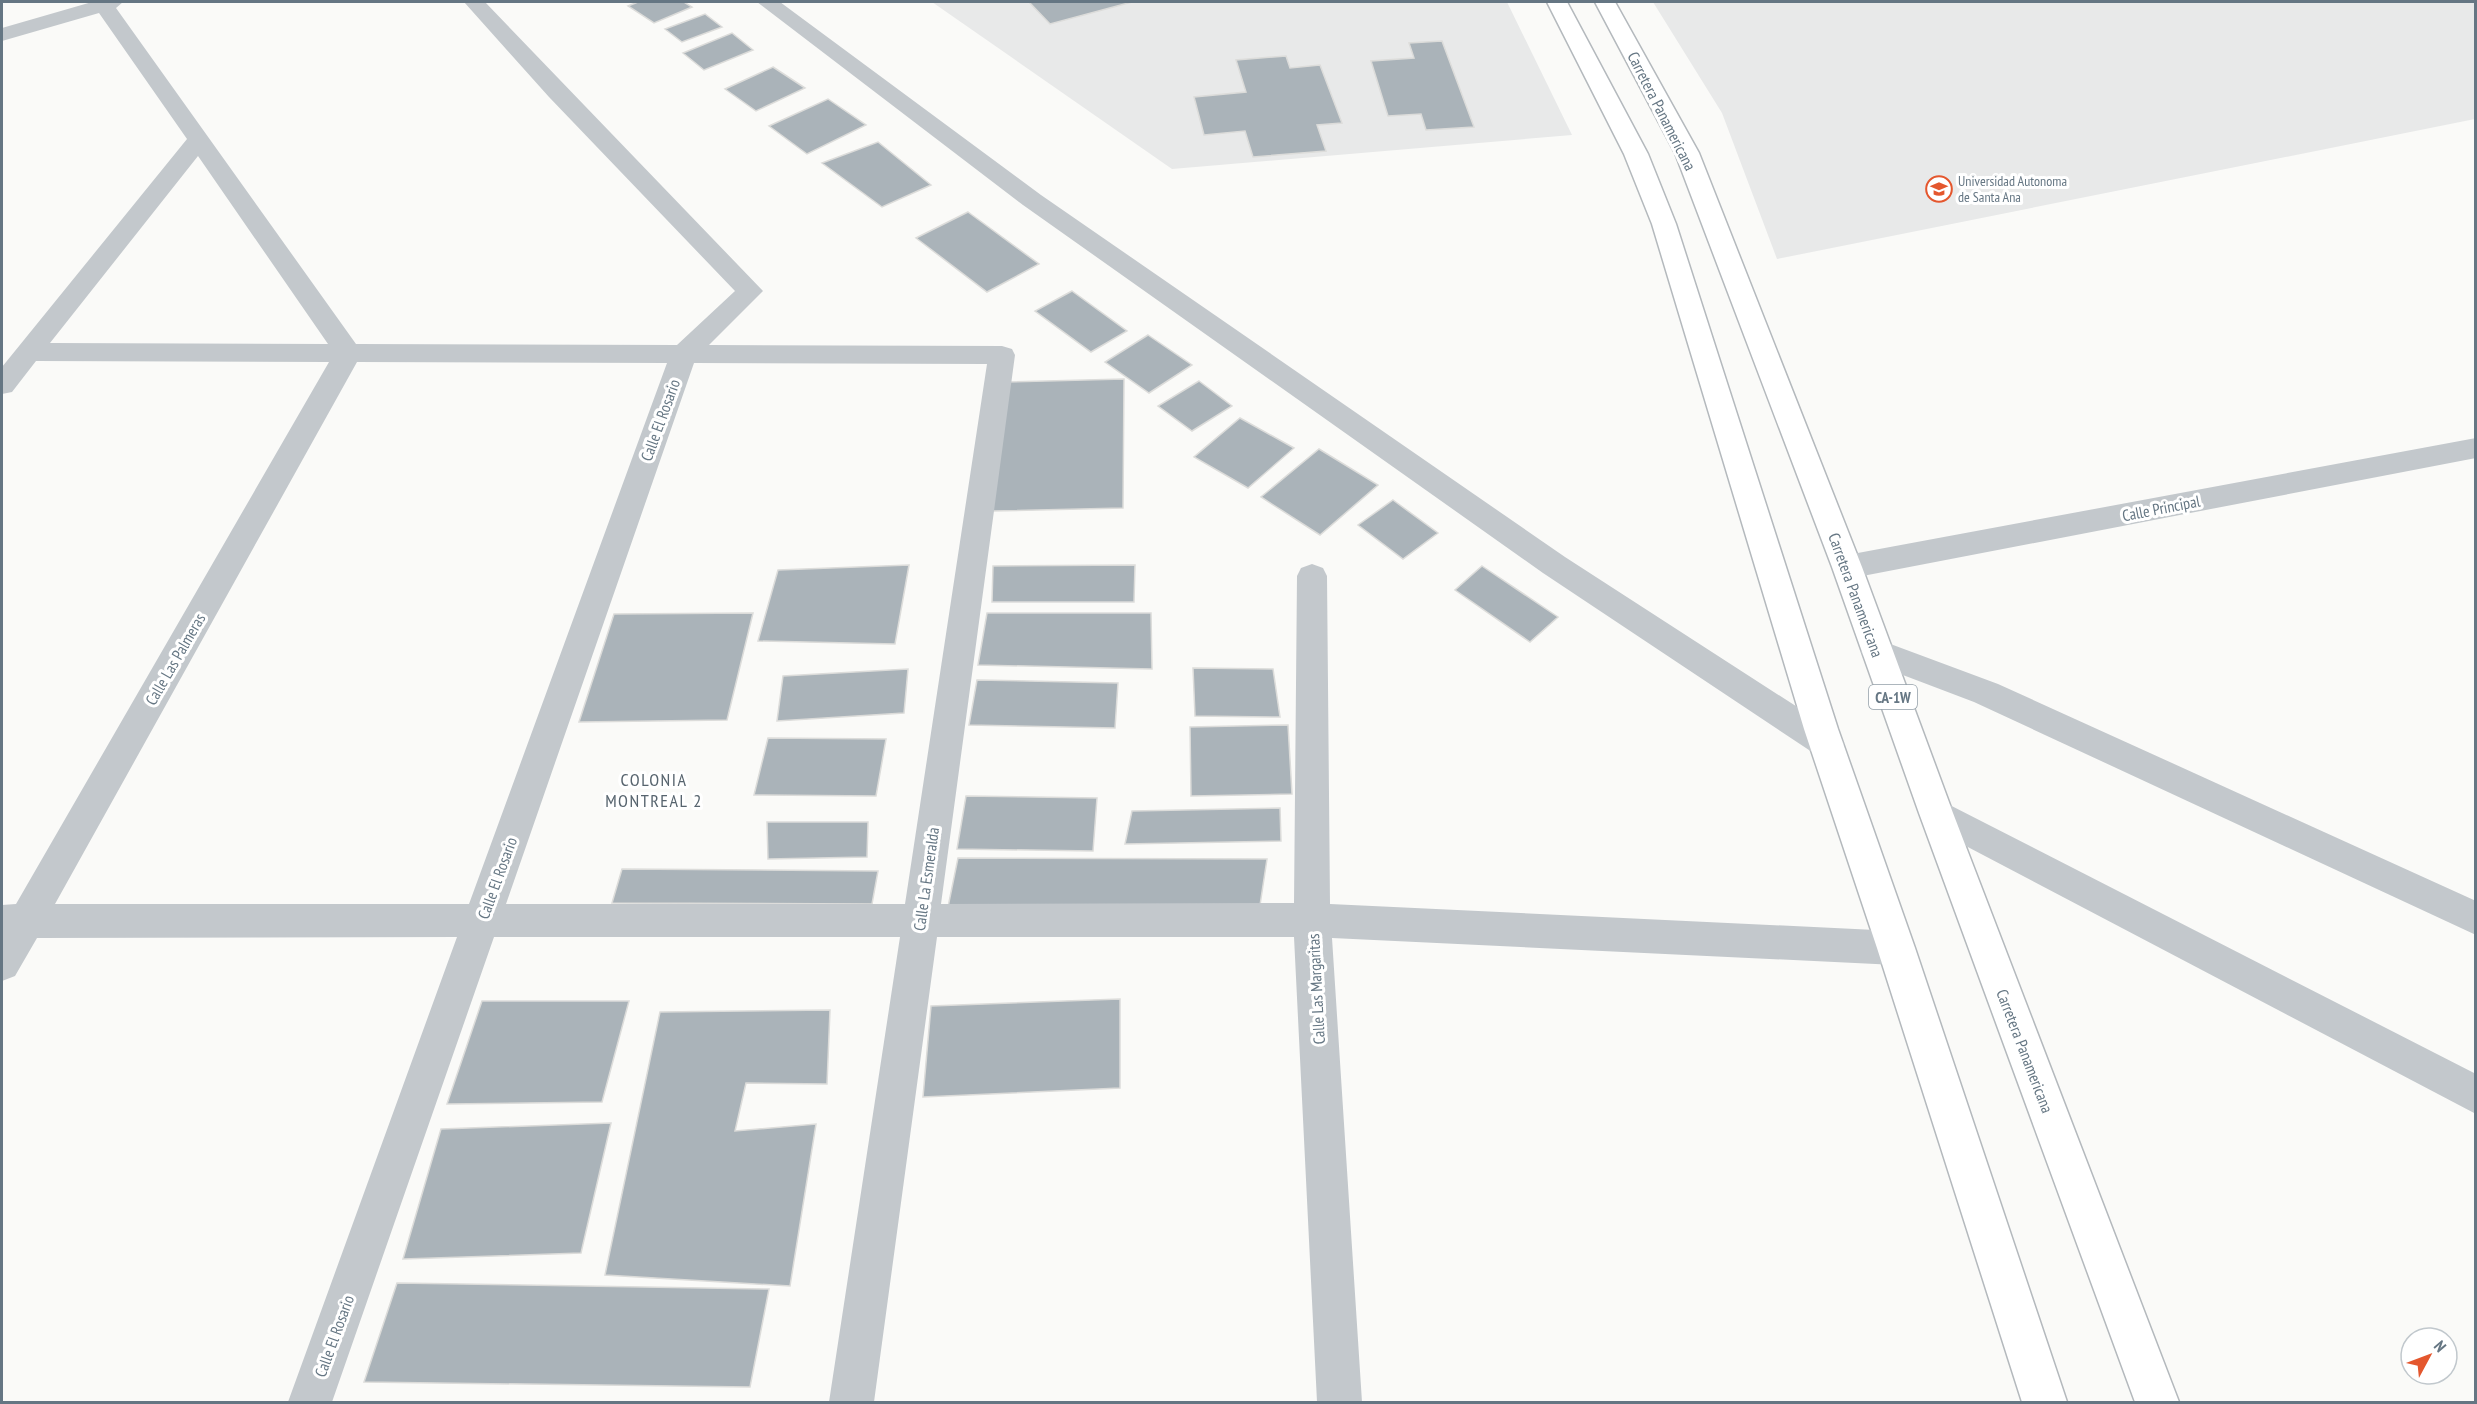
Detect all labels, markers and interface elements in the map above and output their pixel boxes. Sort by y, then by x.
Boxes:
street label: Carretera Panamericana [1623,48,1701,174]
place label: Universidad Autonoma de Santa Ana [1958,172,2067,206]
school or university icon: Universidad Autonoma de Santa Ana [1924,174,1954,204]
street label: Calle El Rosario [636,376,684,464]
street label: Calle Principal [2120,491,2202,525]
street label: Carretera Panamericana [1824,530,1888,660]
street label: Calle Las Palmeras [141,610,209,708]
road number: CA-1W [1869,685,1917,709]
district label: COLONIA MONTREAL 2 [605,768,703,812]
street label: Calle La Esmeralda [909,826,943,932]
street label: Calle El Rosario [473,834,521,922]
street label: Calle Las Margaritas [1303,933,1329,1045]
street label: Carretera Panamericana [1992,986,2058,1116]
street label: Calle El Rosario [310,1292,358,1380]
north arrow [2399,1326,2459,1386]
text: N [2430,1336,2451,1356]

